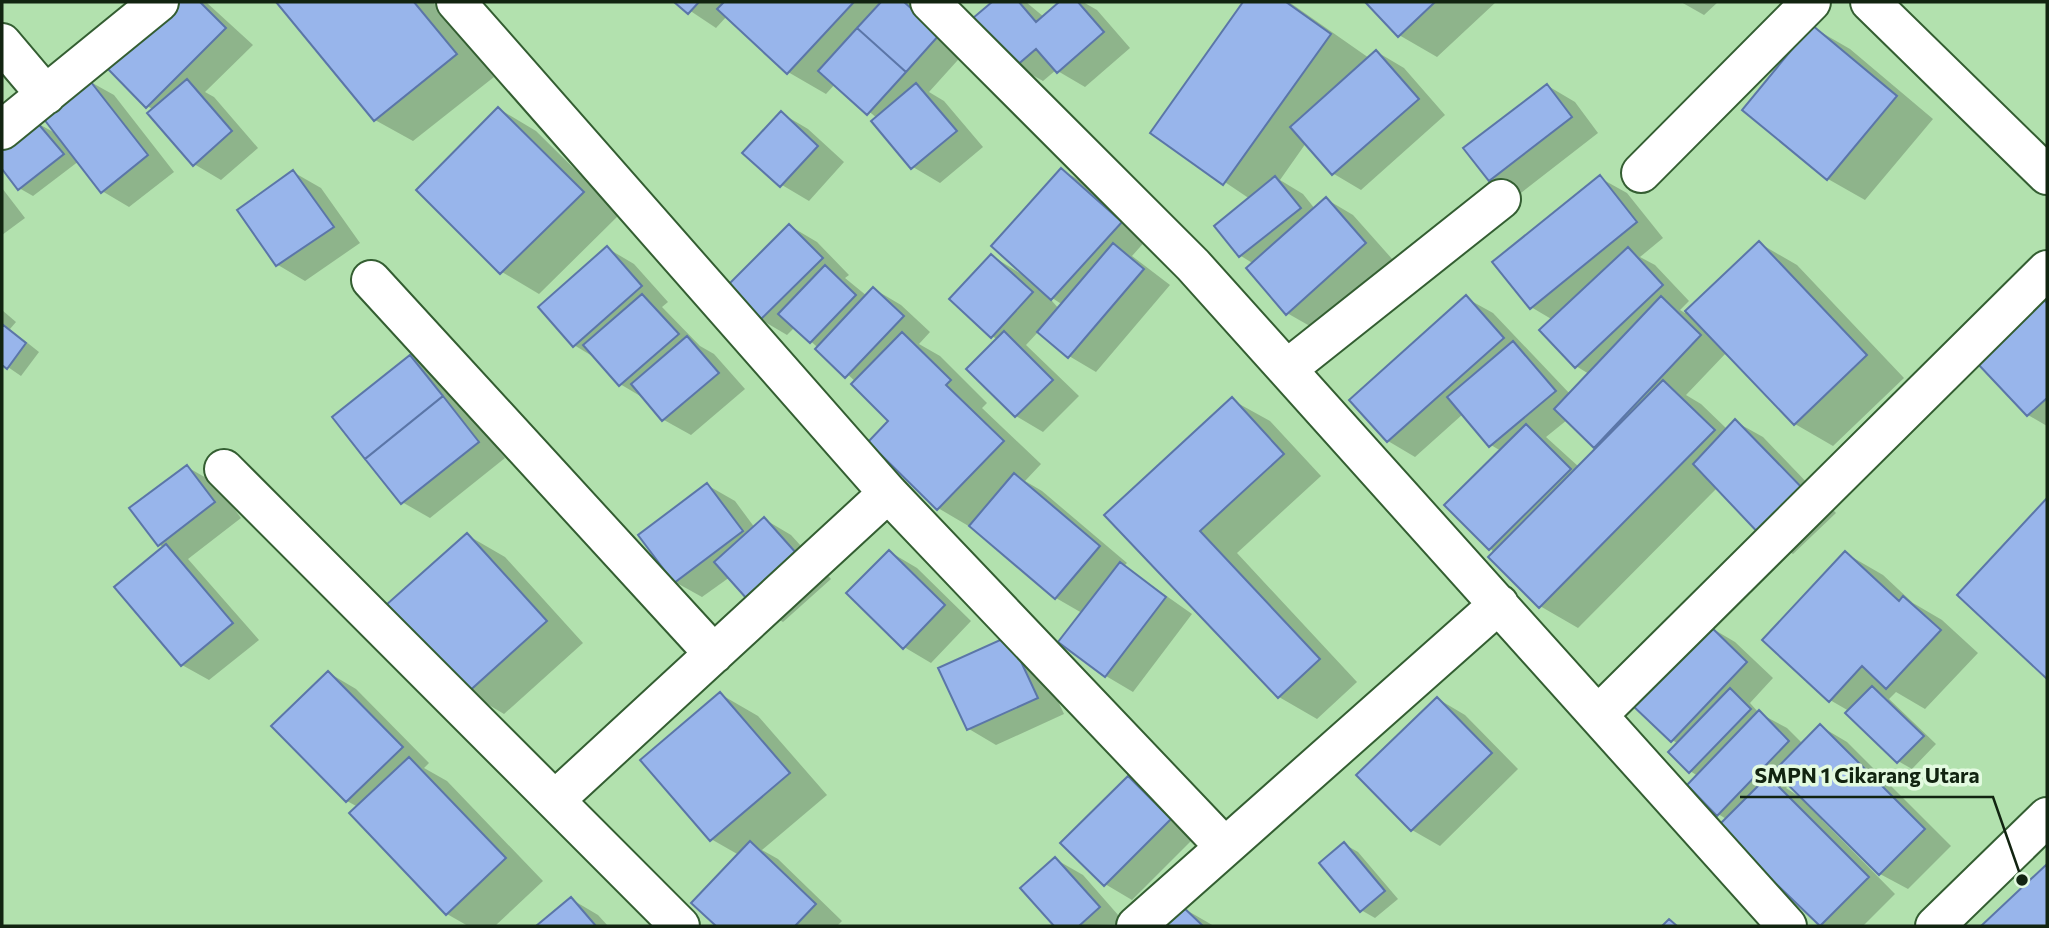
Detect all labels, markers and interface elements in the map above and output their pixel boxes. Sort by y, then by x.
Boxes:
callout: SMPN 1 Cikarang Utara [1740,755,1993,797]
text: SMPN 1 Cikarang Utara [1754,762,1980,787]

